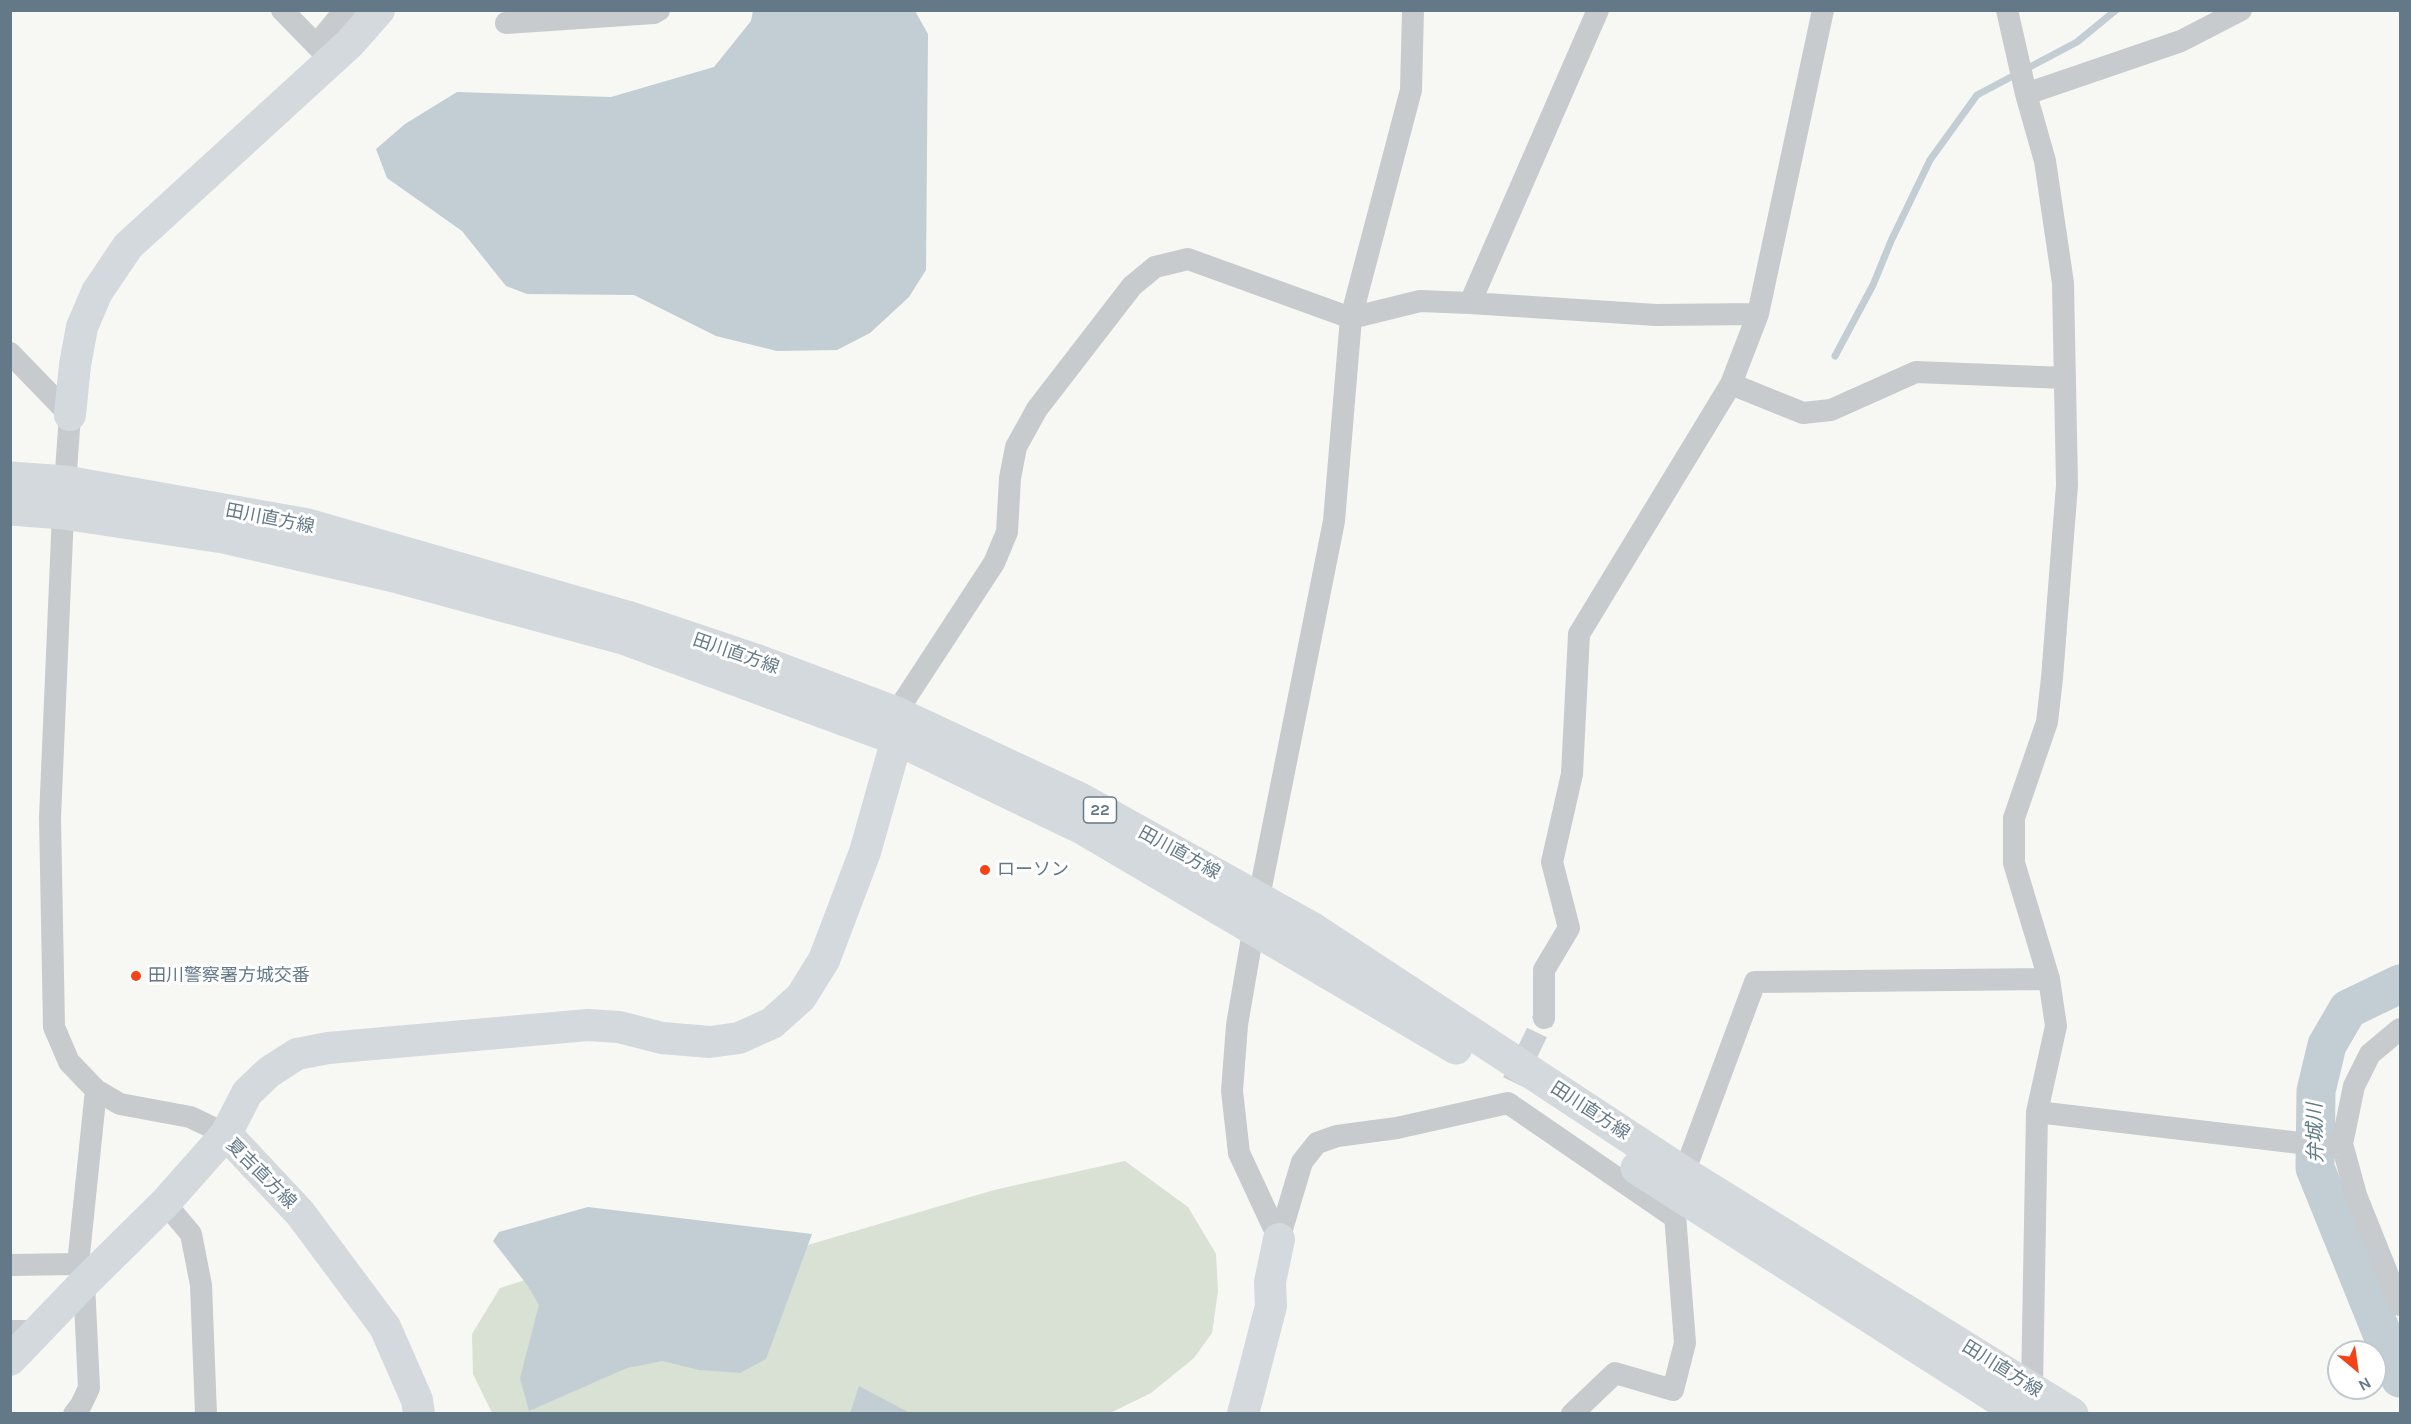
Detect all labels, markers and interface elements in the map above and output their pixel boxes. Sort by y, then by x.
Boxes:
street label: 田川直方線 [224,500,316,538]
street label: 田川直方線 [690,629,782,679]
road number: 22 [1084,797,1116,823]
street label: 田川直方線 [1134,822,1224,884]
place label: ローソン [997,859,1069,881]
marker: ローソン [978,863,992,877]
place label: 田川警察署方城交番 [148,965,310,987]
marker: 田川警察署方城交番 [129,969,143,983]
street label: 田川直方線 [1546,1077,1634,1145]
water label: 弁城川 [2303,1103,2329,1163]
street label: 夏吉直方線 [222,1135,300,1213]
street label: 田川直方線 [1958,1336,2046,1402]
north arrow [2327,1340,2387,1400]
text: N [2355,1373,2375,1396]

